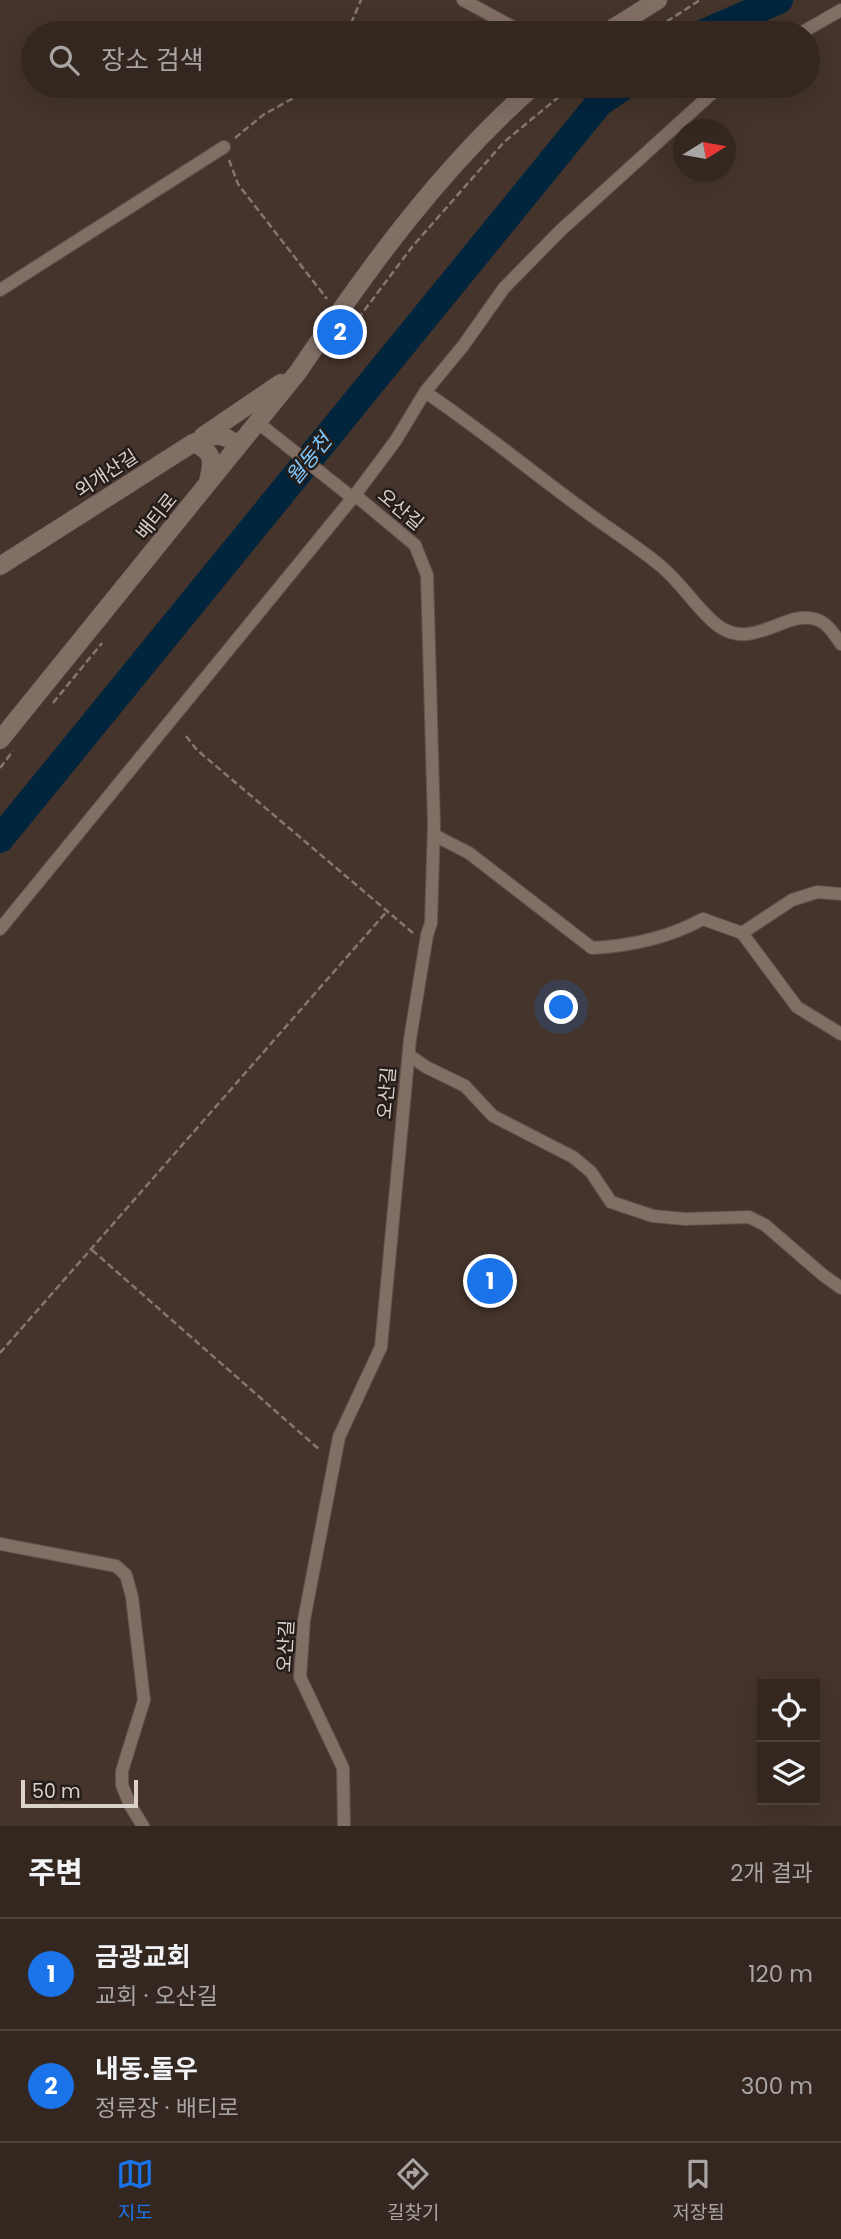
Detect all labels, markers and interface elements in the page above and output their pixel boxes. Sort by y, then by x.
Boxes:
search box [21,21,820,98]
icon: search [45,41,83,79]
text: 장소 검색 [101,42,204,78]
north arrow [673,119,736,182]
pin: 2 [317,306,363,358]
water label: 월동천 [279,425,340,490]
street label: 외개산길 [70,443,143,504]
street label: 오산길 [372,482,429,537]
street label: 배티로 [129,487,183,545]
your location [544,990,578,1024]
street label: 오산길 [371,1066,402,1120]
pin: 1 [467,1255,513,1307]
street label: 오산길 [271,1619,300,1673]
map controls [757,1679,820,1805]
button: locate [757,1679,820,1742]
button: layers [757,1742,820,1805]
scale bar [21,1777,138,1809]
text: 50 m [32,1778,81,1805]
text: 주변 [28,1851,83,1894]
text: 2개 결과 [730,1857,813,1889]
text: 금광교회 [95,1939,191,1975]
text: 1 [47,1958,55,1990]
text: 120 m [748,1958,813,1990]
text: 교회 · 오산길 [95,1980,218,2012]
text: 내동.돌우 [95,2051,198,2087]
text: 2 [44,2070,58,2102]
text: 300 m [741,2070,813,2102]
text: 정류장 · 배티로 [95,2092,239,2124]
tab: 지도 [116,2155,154,2227]
tab: 길찾기 [387,2155,439,2227]
tab: 저장됨 [672,2155,725,2227]

